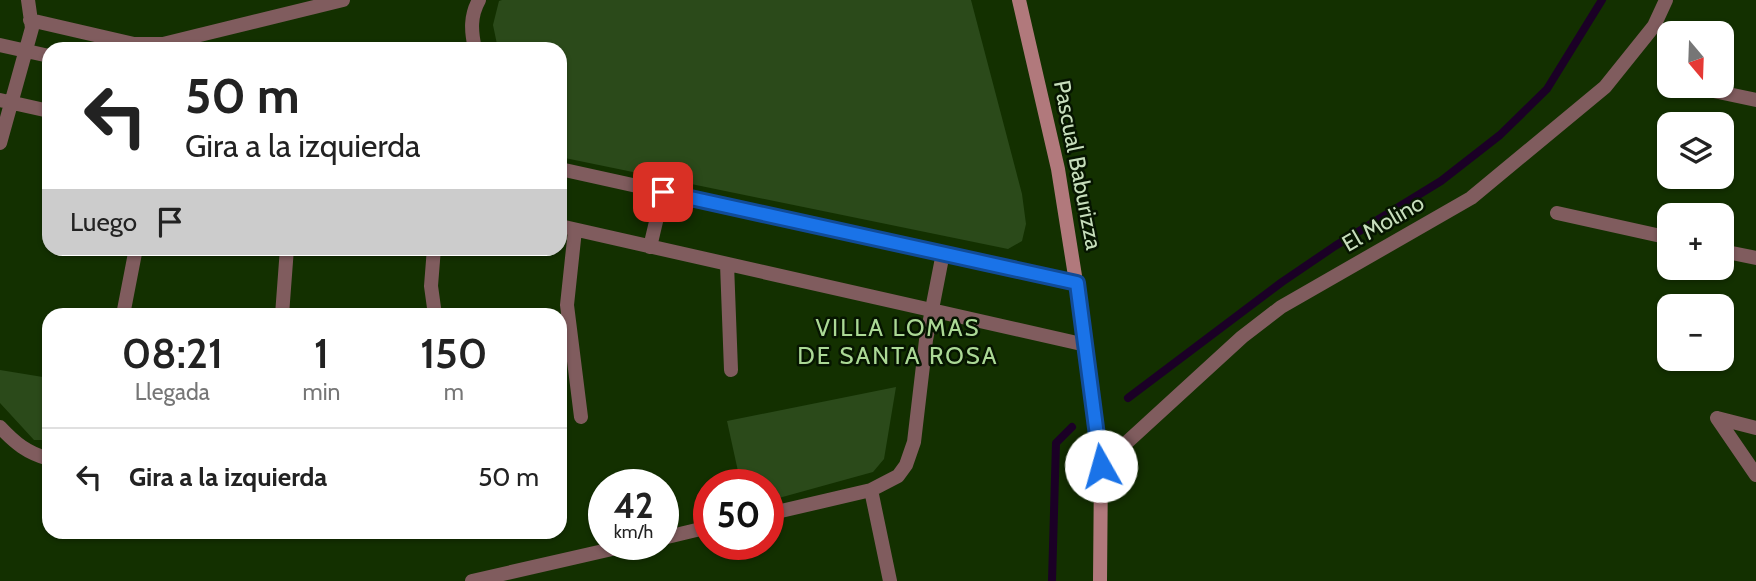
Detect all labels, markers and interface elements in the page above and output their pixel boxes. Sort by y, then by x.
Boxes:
north arrow [1657,21,1734,98]
map controls [1657,21,1734,371]
text: 50 m [185,66,300,125]
icon: left [70,70,161,161]
street label: Pascual Baburizza [1048,78,1108,252]
button: layers [1657,112,1734,189]
text: Gira a la izquierda [185,126,420,165]
pin [633,162,693,222]
icon: arrive [644,173,682,211]
street label: El Molino [1337,188,1429,258]
icon: arrive [151,203,189,241]
button: + [1657,203,1734,280]
text: Luego [70,206,137,238]
button: − [1657,294,1734,371]
district label: VILLA LOMAS DE SANTA ROSA [797,313,999,370]
text: 08:21 [122,327,223,379]
text: 1 [314,327,329,379]
text: 150 [420,327,487,379]
text: Llegada [135,378,210,406]
text: min [303,378,340,406]
text: m [444,378,464,406]
position arrow [1064,429,1138,503]
icon: left [70,458,108,496]
text: Gira a la izquierda [129,461,327,493]
text: 50 m [478,461,539,493]
speed limit sign: 50 [693,469,784,560]
text: 42 [613,484,654,527]
text: km/h [614,521,653,543]

